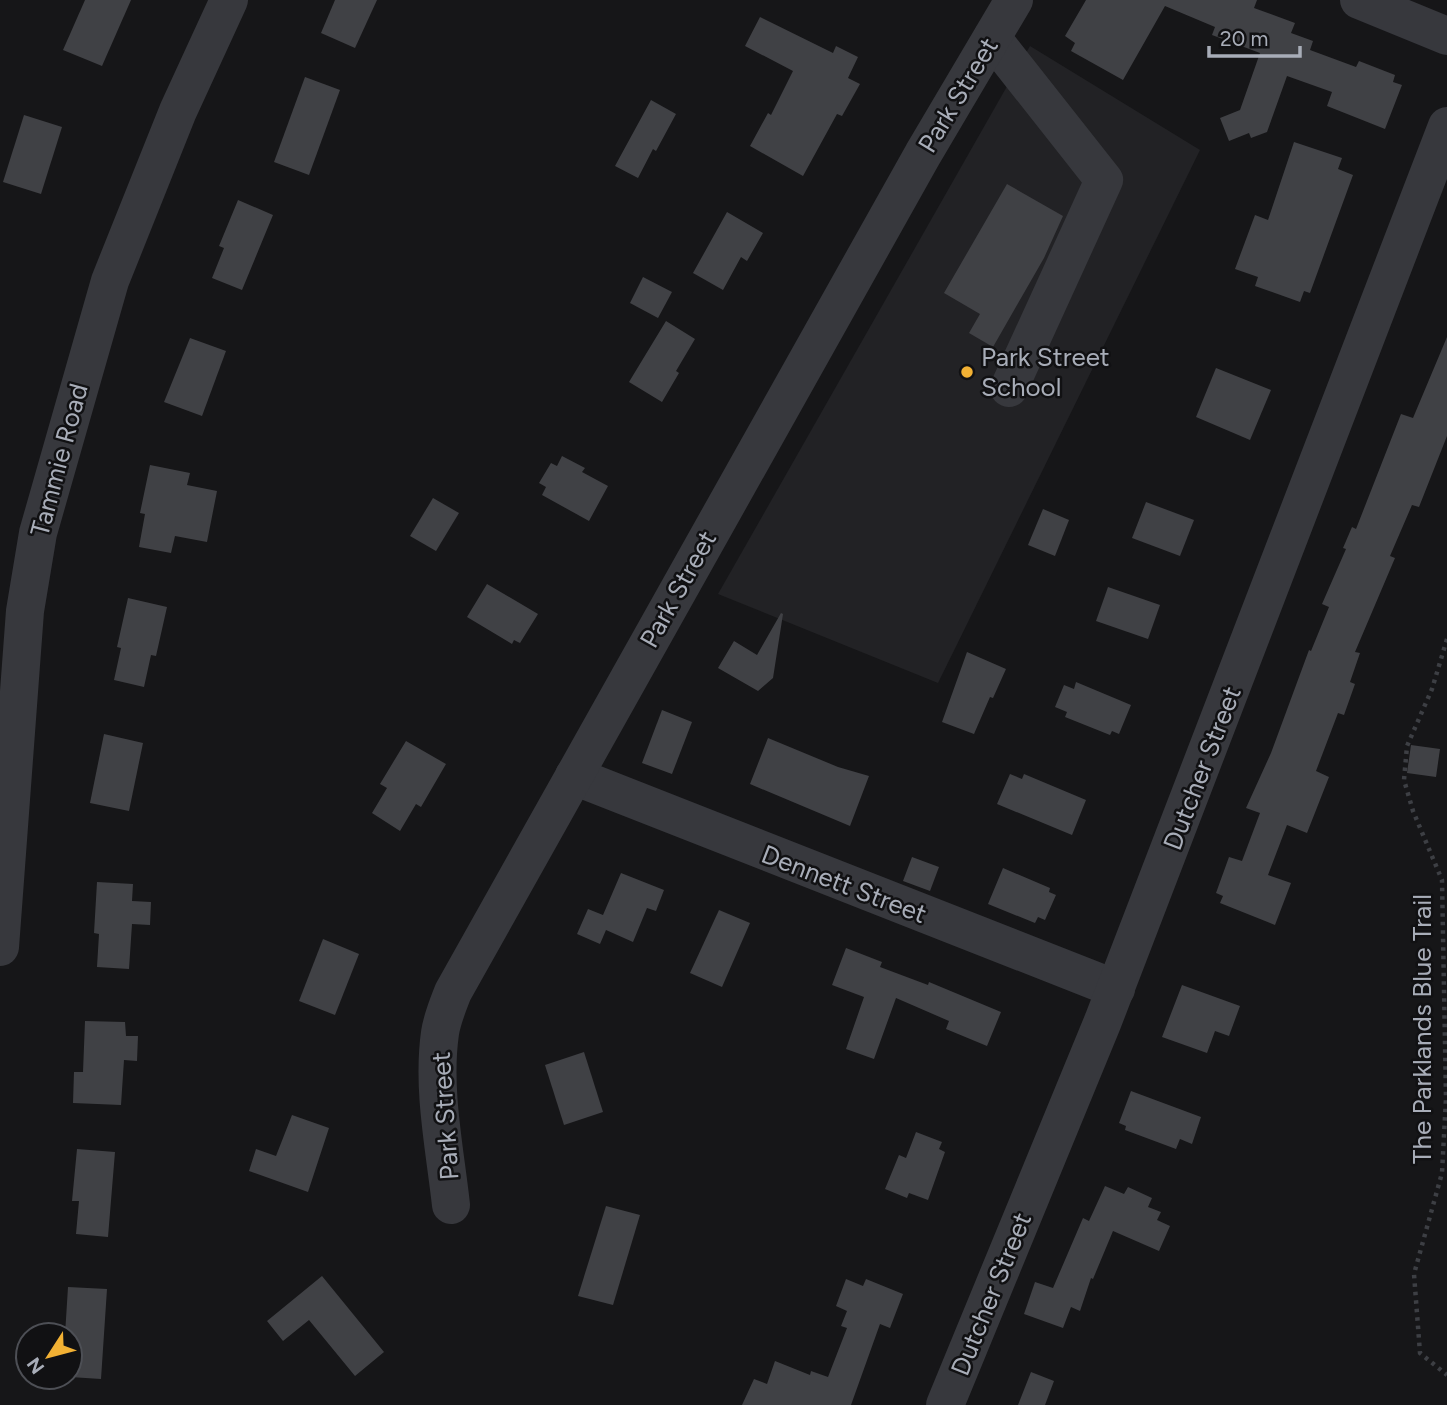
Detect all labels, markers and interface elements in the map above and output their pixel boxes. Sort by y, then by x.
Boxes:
scale bar [1209,14,1300,58]
text: 20 m [1220,26,1268,51]
street label: Park Street [911,31,1005,158]
place label: Park Street School [981,341,1110,403]
marker: Park Street School [959,364,975,380]
street label: Tammie Road [23,380,95,540]
street label: Park Street [633,525,723,653]
street label: Dutcher Street [1156,681,1248,854]
street label: Dennett Street [757,838,931,930]
street label: The Parklands Blue Trail [1406,894,1438,1164]
street label: Park Street [425,1051,465,1181]
street label: Dutcher Street [944,1208,1038,1380]
north arrow [14,1321,84,1391]
text: N [22,1353,49,1378]

